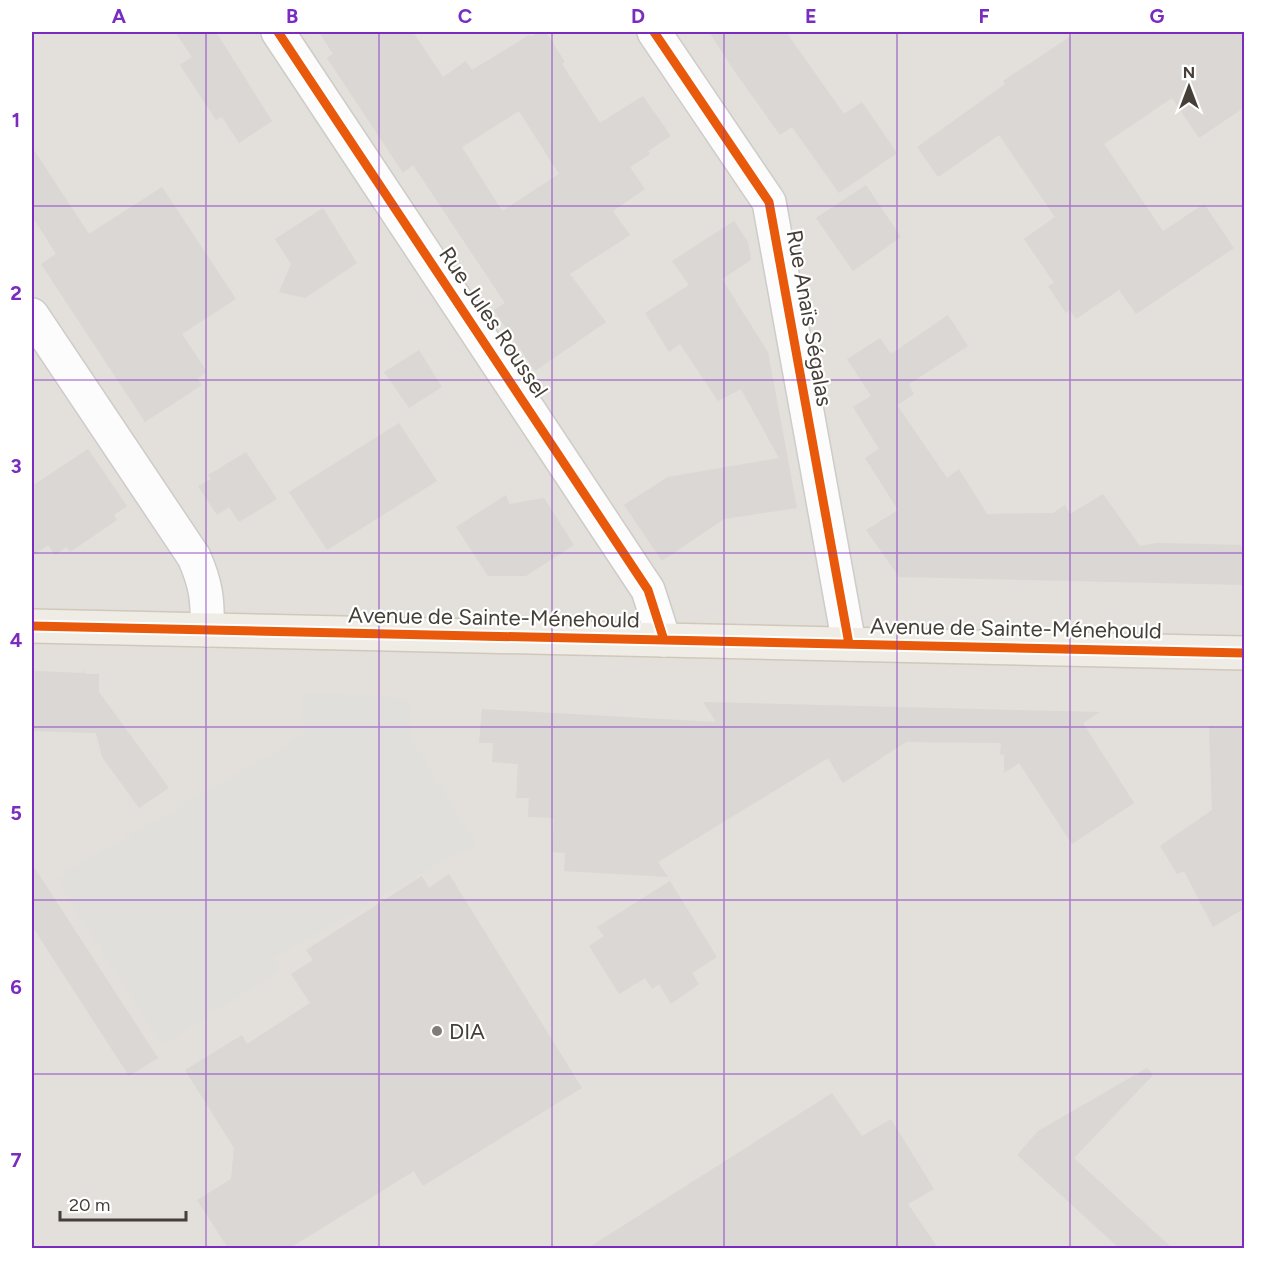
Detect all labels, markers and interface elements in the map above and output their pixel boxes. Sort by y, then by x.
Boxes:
text: A [112,4,127,28]
text: B [286,4,298,28]
text: C [458,4,472,28]
text: D [631,4,645,28]
text: E [805,4,817,28]
text: F [978,4,990,28]
text: G [1150,4,1165,28]
north arrow [1159,57,1219,117]
text: N [1183,63,1195,82]
text: 1 [12,108,20,132]
street label: Rue Anaïs Ségalas [781,228,838,408]
street label: Rue Jules Roussel [433,242,554,403]
text: 2 [10,281,22,305]
text: 3 [10,454,22,478]
street label: Avenue de Sainte-Ménehould [348,601,640,634]
street label: Avenue de Sainte-Ménehould [870,612,1162,645]
text: 4 [10,628,23,652]
text: 5 [10,801,22,825]
text: 6 [10,975,22,999]
place label: DIA [449,1018,485,1045]
marker: DIA [430,1024,444,1038]
text: 7 [10,1148,22,1172]
scale bar [60,1184,186,1222]
text: 20 m [69,1194,110,1216]

